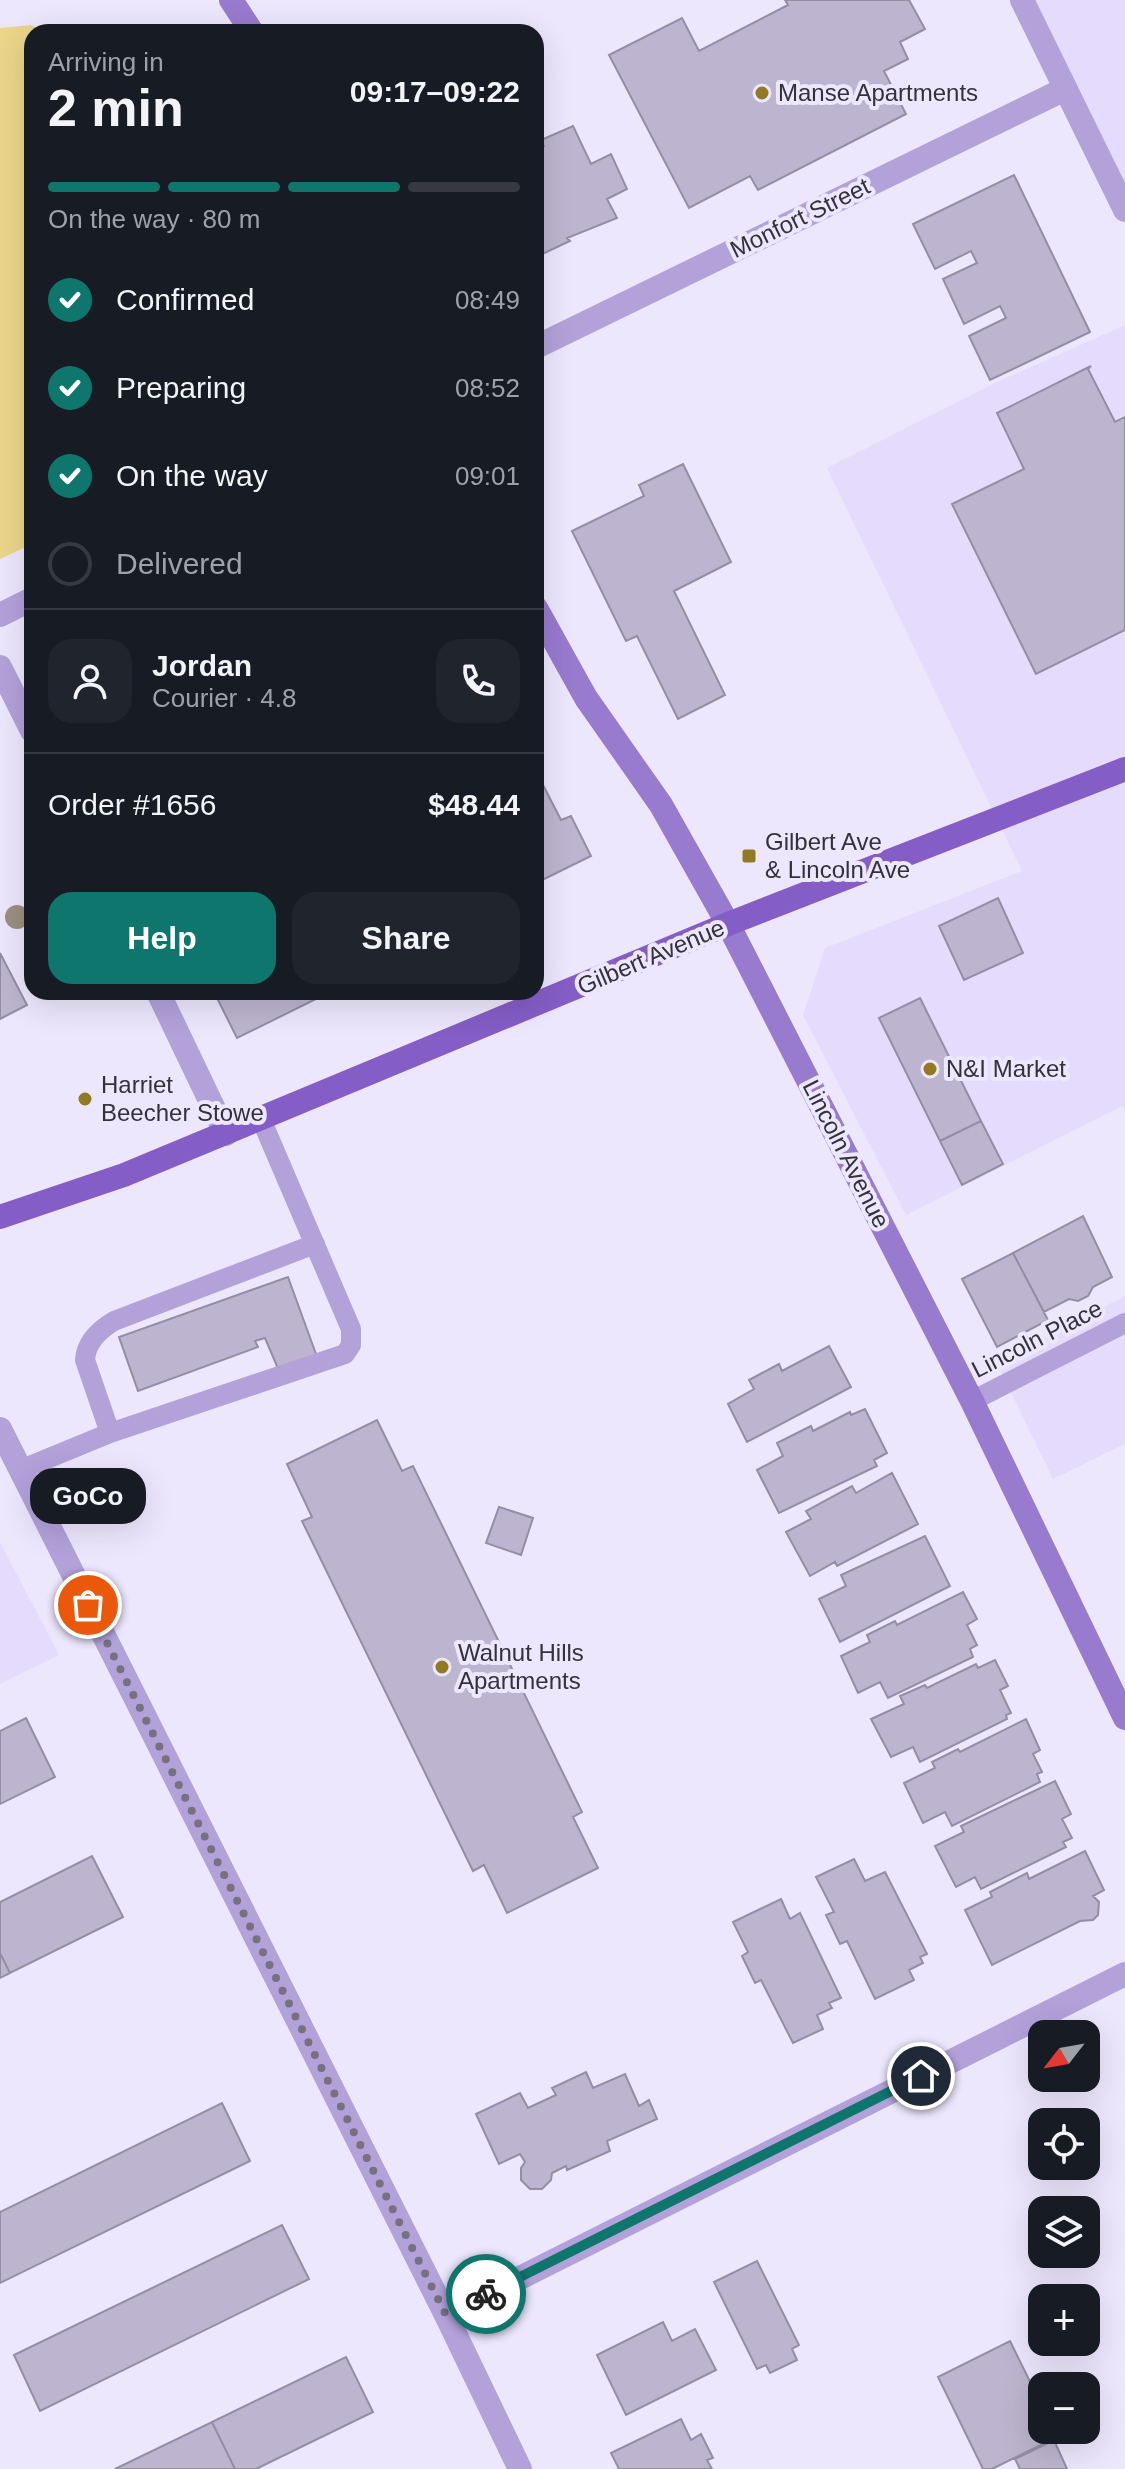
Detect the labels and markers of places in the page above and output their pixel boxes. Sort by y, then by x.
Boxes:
place label: Manse Apartments [778,79,978,106]
marker: Manse Apartments [753,84,771,102]
place label: Gilbert Ave & Lincoln Ave [765,828,910,883]
marker: Gilbert Ave & Lincoln Ave [740,847,758,865]
place label: N&I Market [946,1055,1066,1082]
marker: N&I Market [921,1060,939,1078]
place label: Harriet Beecher Stowe [101,1071,264,1126]
marker: Harriet Beecher Stowe [76,1090,94,1108]
callout: GoCo [30,1469,146,1525]
pin [54,1571,122,1639]
place label: Walnut Hills Apartments [458,1639,584,1694]
marker: Walnut Hills Apartments [433,1658,451,1676]
pin [887,2042,955,2110]

